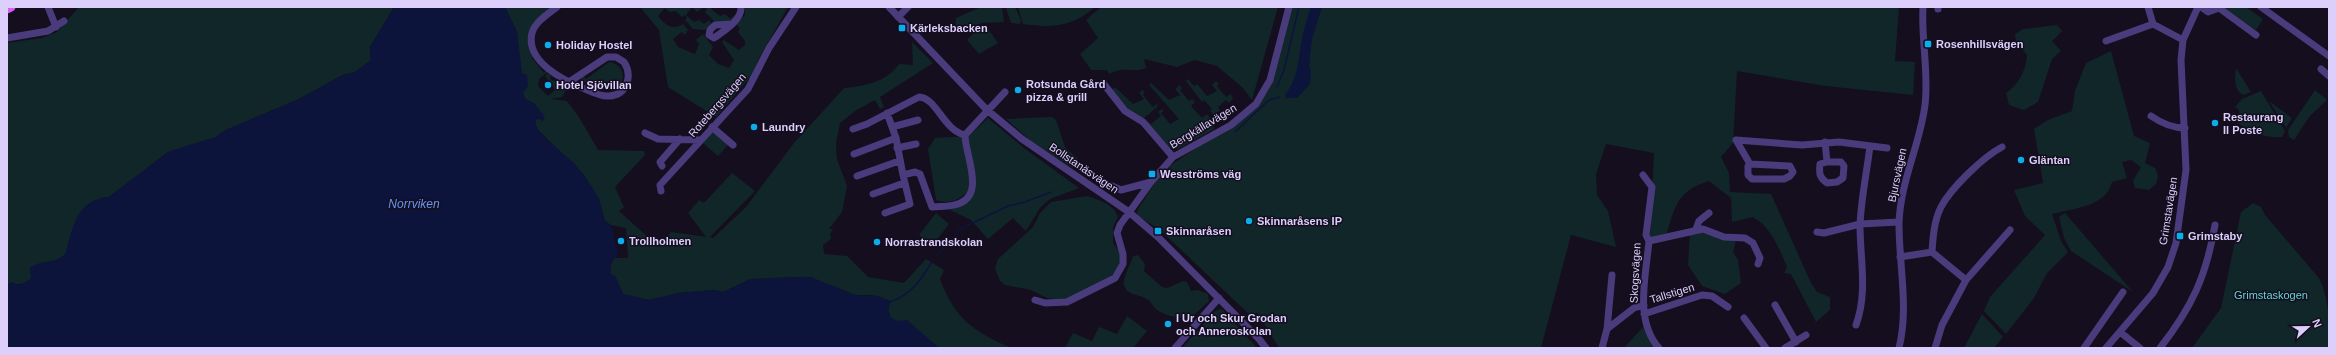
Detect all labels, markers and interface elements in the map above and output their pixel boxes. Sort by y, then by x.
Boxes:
place label: Kärleksbacken [910,22,988,34]
marker: Kärleksbacken [897,23,907,33]
place label: Rosenhillsvägen [1936,38,2024,50]
place label: Holiday Hostel [556,39,632,51]
marker: Rosenhillsvägen [1923,39,1933,49]
marker: Holiday Hostel [543,40,553,50]
street label: Rotebergsvägen [686,71,748,139]
place label: Rotsunda Gård pizza & grill [1026,78,1105,103]
place label: Hotel Sjövillan [556,79,632,91]
marker: Hotel Sjövillan [543,80,553,90]
marker: Rotsunda Gård pizza & grill [1013,85,1023,95]
street label: Bergkällavägen [1167,101,1239,151]
place label: Restaurang Il Poste [2223,111,2284,136]
marker: Restaurang Il Poste [2210,118,2220,128]
place label: Laundry [762,121,806,133]
marker: Laundry [749,122,759,132]
street label: Bollstanäsvägen [1047,140,1121,196]
street label: Bjursvägen [1885,147,1909,203]
place label: Gläntan [2029,154,2070,166]
marker: Gläntan [2016,155,2026,165]
place label: Wesströms väg [1160,168,1241,180]
marker: Wesströms väg [1147,169,1157,179]
street label: Grimstavägen [2157,176,2179,246]
water label: Norrviken [388,197,440,211]
place label: Skinnaråsens IP [1257,215,1342,227]
marker: Skinnaråsens IP [1244,216,1254,226]
place label: Skinnaråsen [1166,225,1232,237]
marker: Skinnaråsen [1153,226,1163,236]
place label: Grimstaby [2188,230,2243,242]
marker: Grimstaby [2175,231,2185,241]
place label: Trollholmen [629,235,692,247]
marker: Trollholmen [616,236,626,246]
place label: Norrastrandskolan [885,236,983,248]
marker: Norrastrandskolan [872,237,882,247]
street label: Skogsvägen [1627,242,1643,304]
street label: Tallstigen [1648,281,1696,305]
park label: Grimstaskogen [2234,289,2308,301]
north arrow [2288,307,2328,347]
place label: I Ur och Skur Grodan och Anneroskolan [1176,312,1287,337]
text: N [2310,317,2324,329]
marker: I Ur och Skur Grodan och Anneroskolan [1163,319,1173,329]

